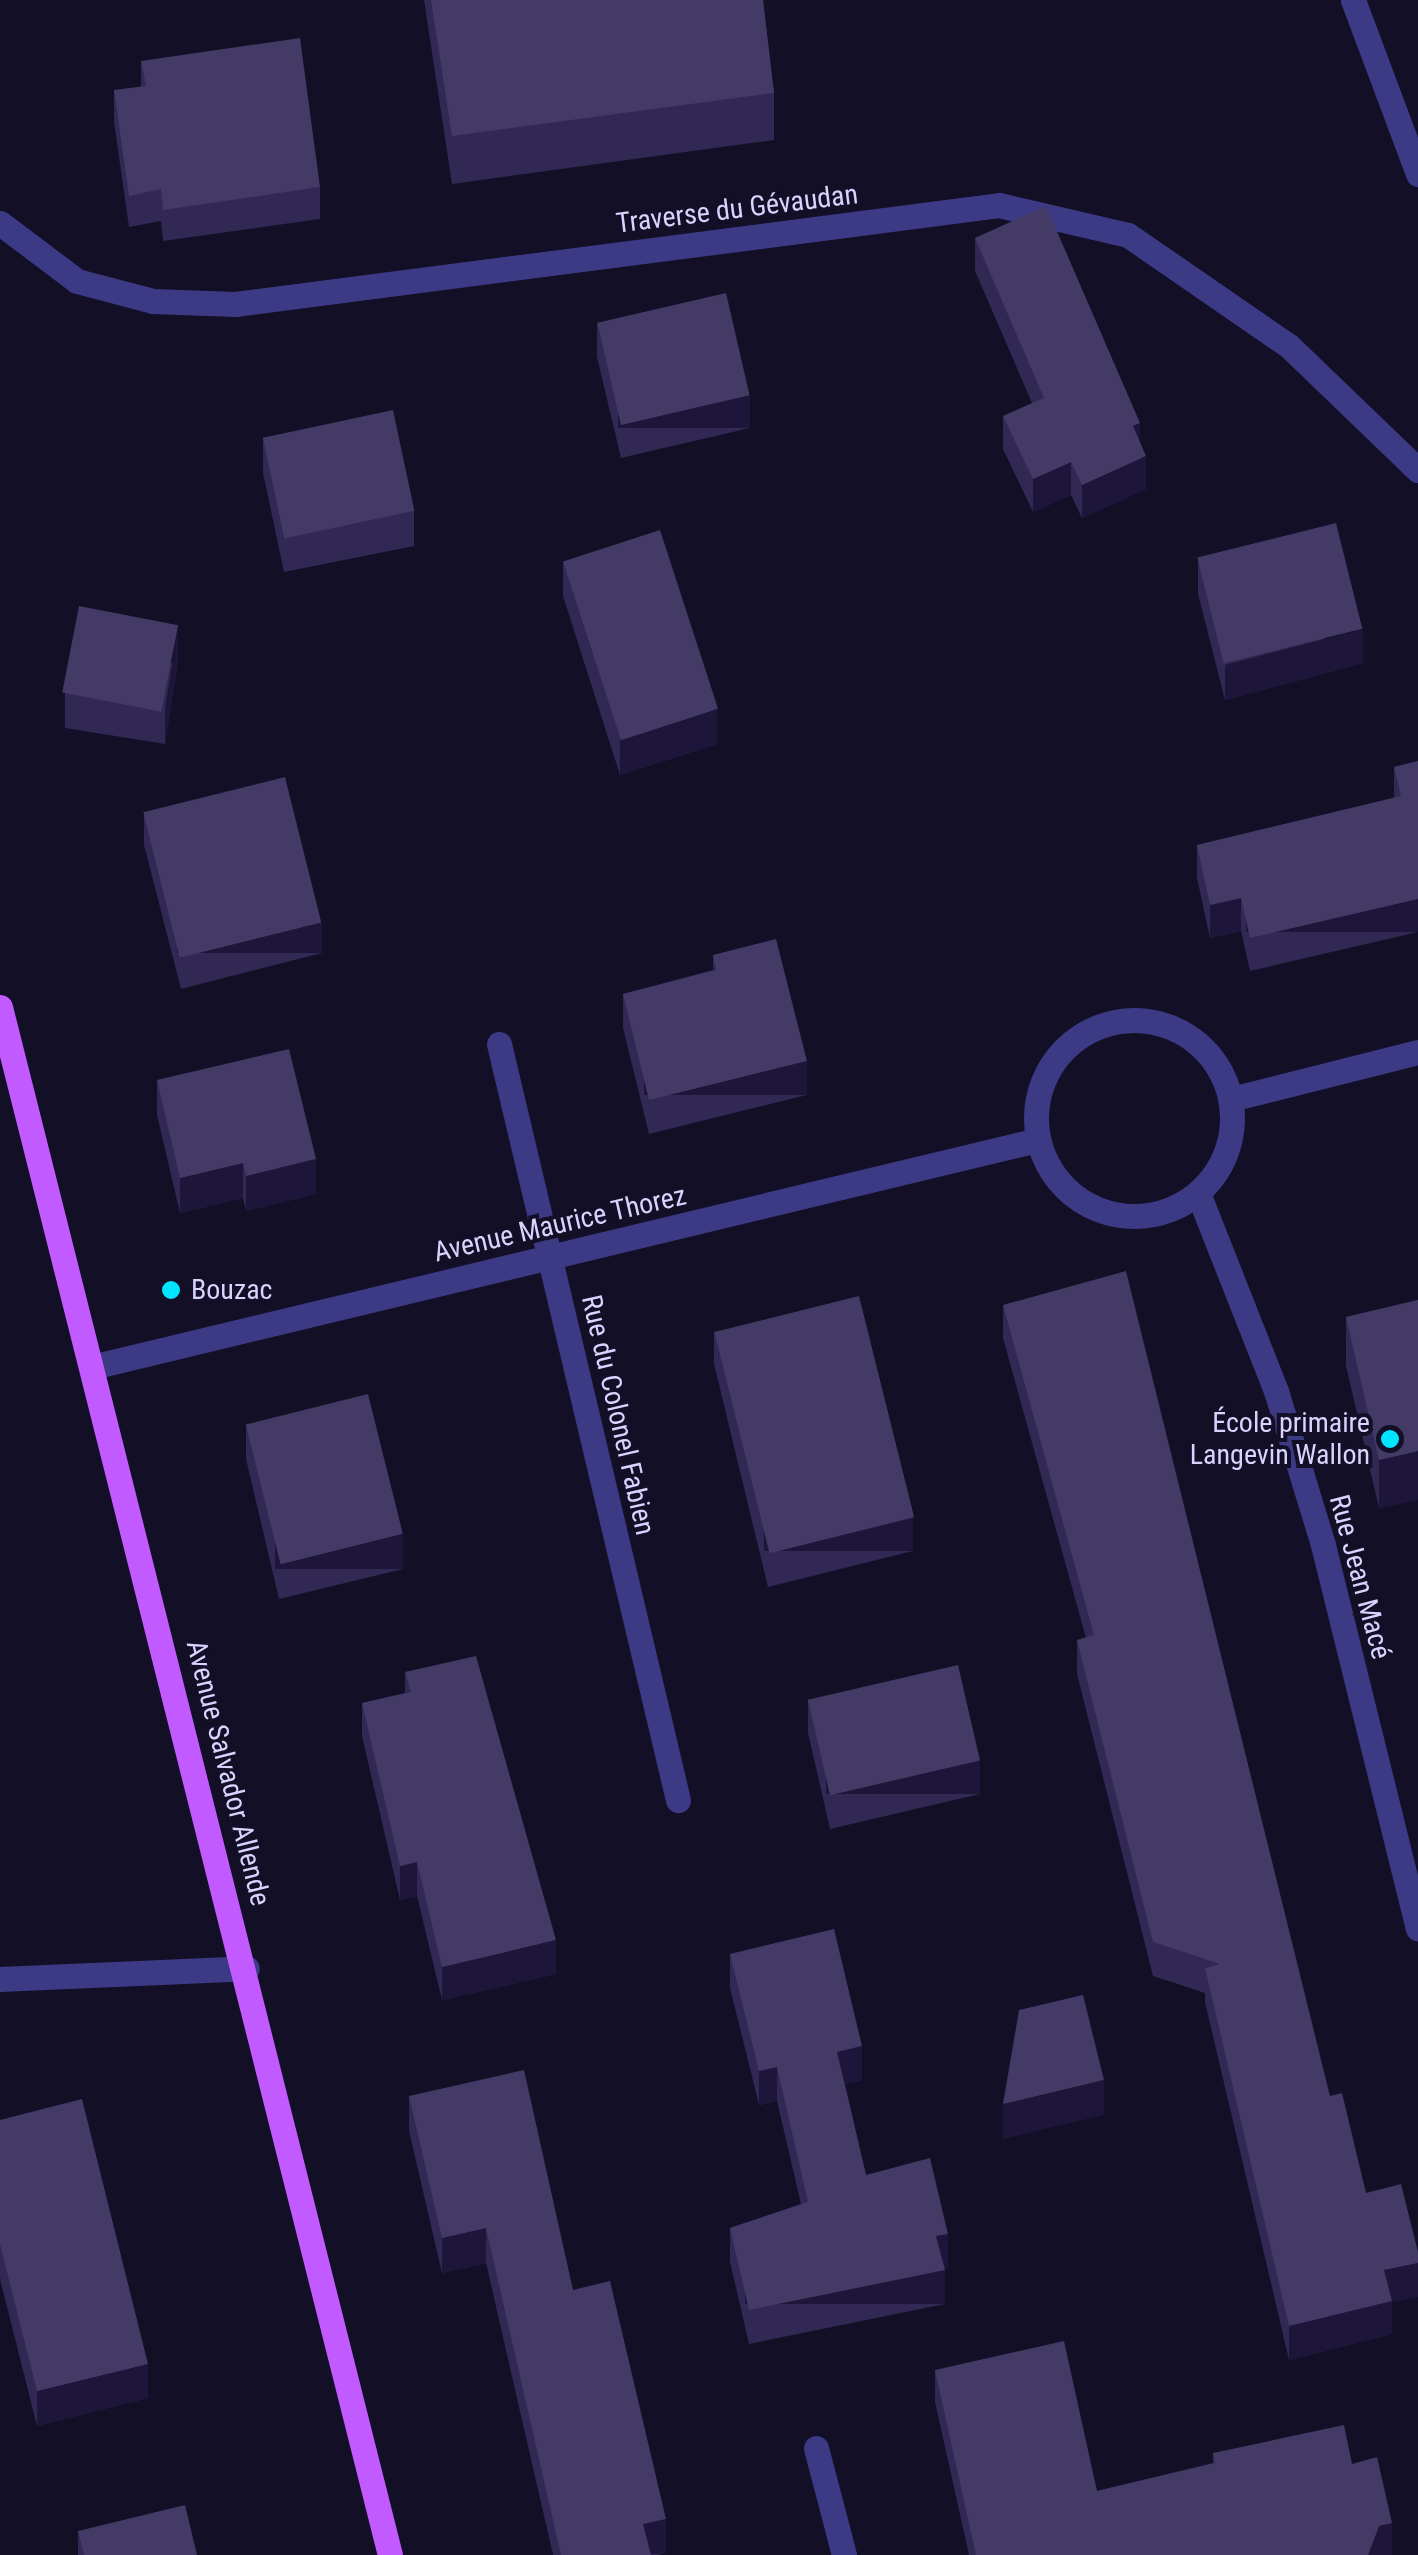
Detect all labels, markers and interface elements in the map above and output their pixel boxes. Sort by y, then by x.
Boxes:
street label: Traverse du Gévaudan [614,177,860,241]
street label: Avenue Maurice Thorez [430,1179,690,1269]
place label: Bouzac [191,1273,273,1307]
marker: Bouzac [160,1279,182,1301]
street label: Rue du Colonel Fabien [574,1292,662,1538]
place label: École primaire Langevin Wallon [1190,1406,1370,1472]
marker: École primaire Langevin Wallon [1379,1428,1401,1450]
street label: Rue Jean Macé [1322,1491,1398,1663]
street label: Avenue Salvador Allende [179,1637,277,1909]

